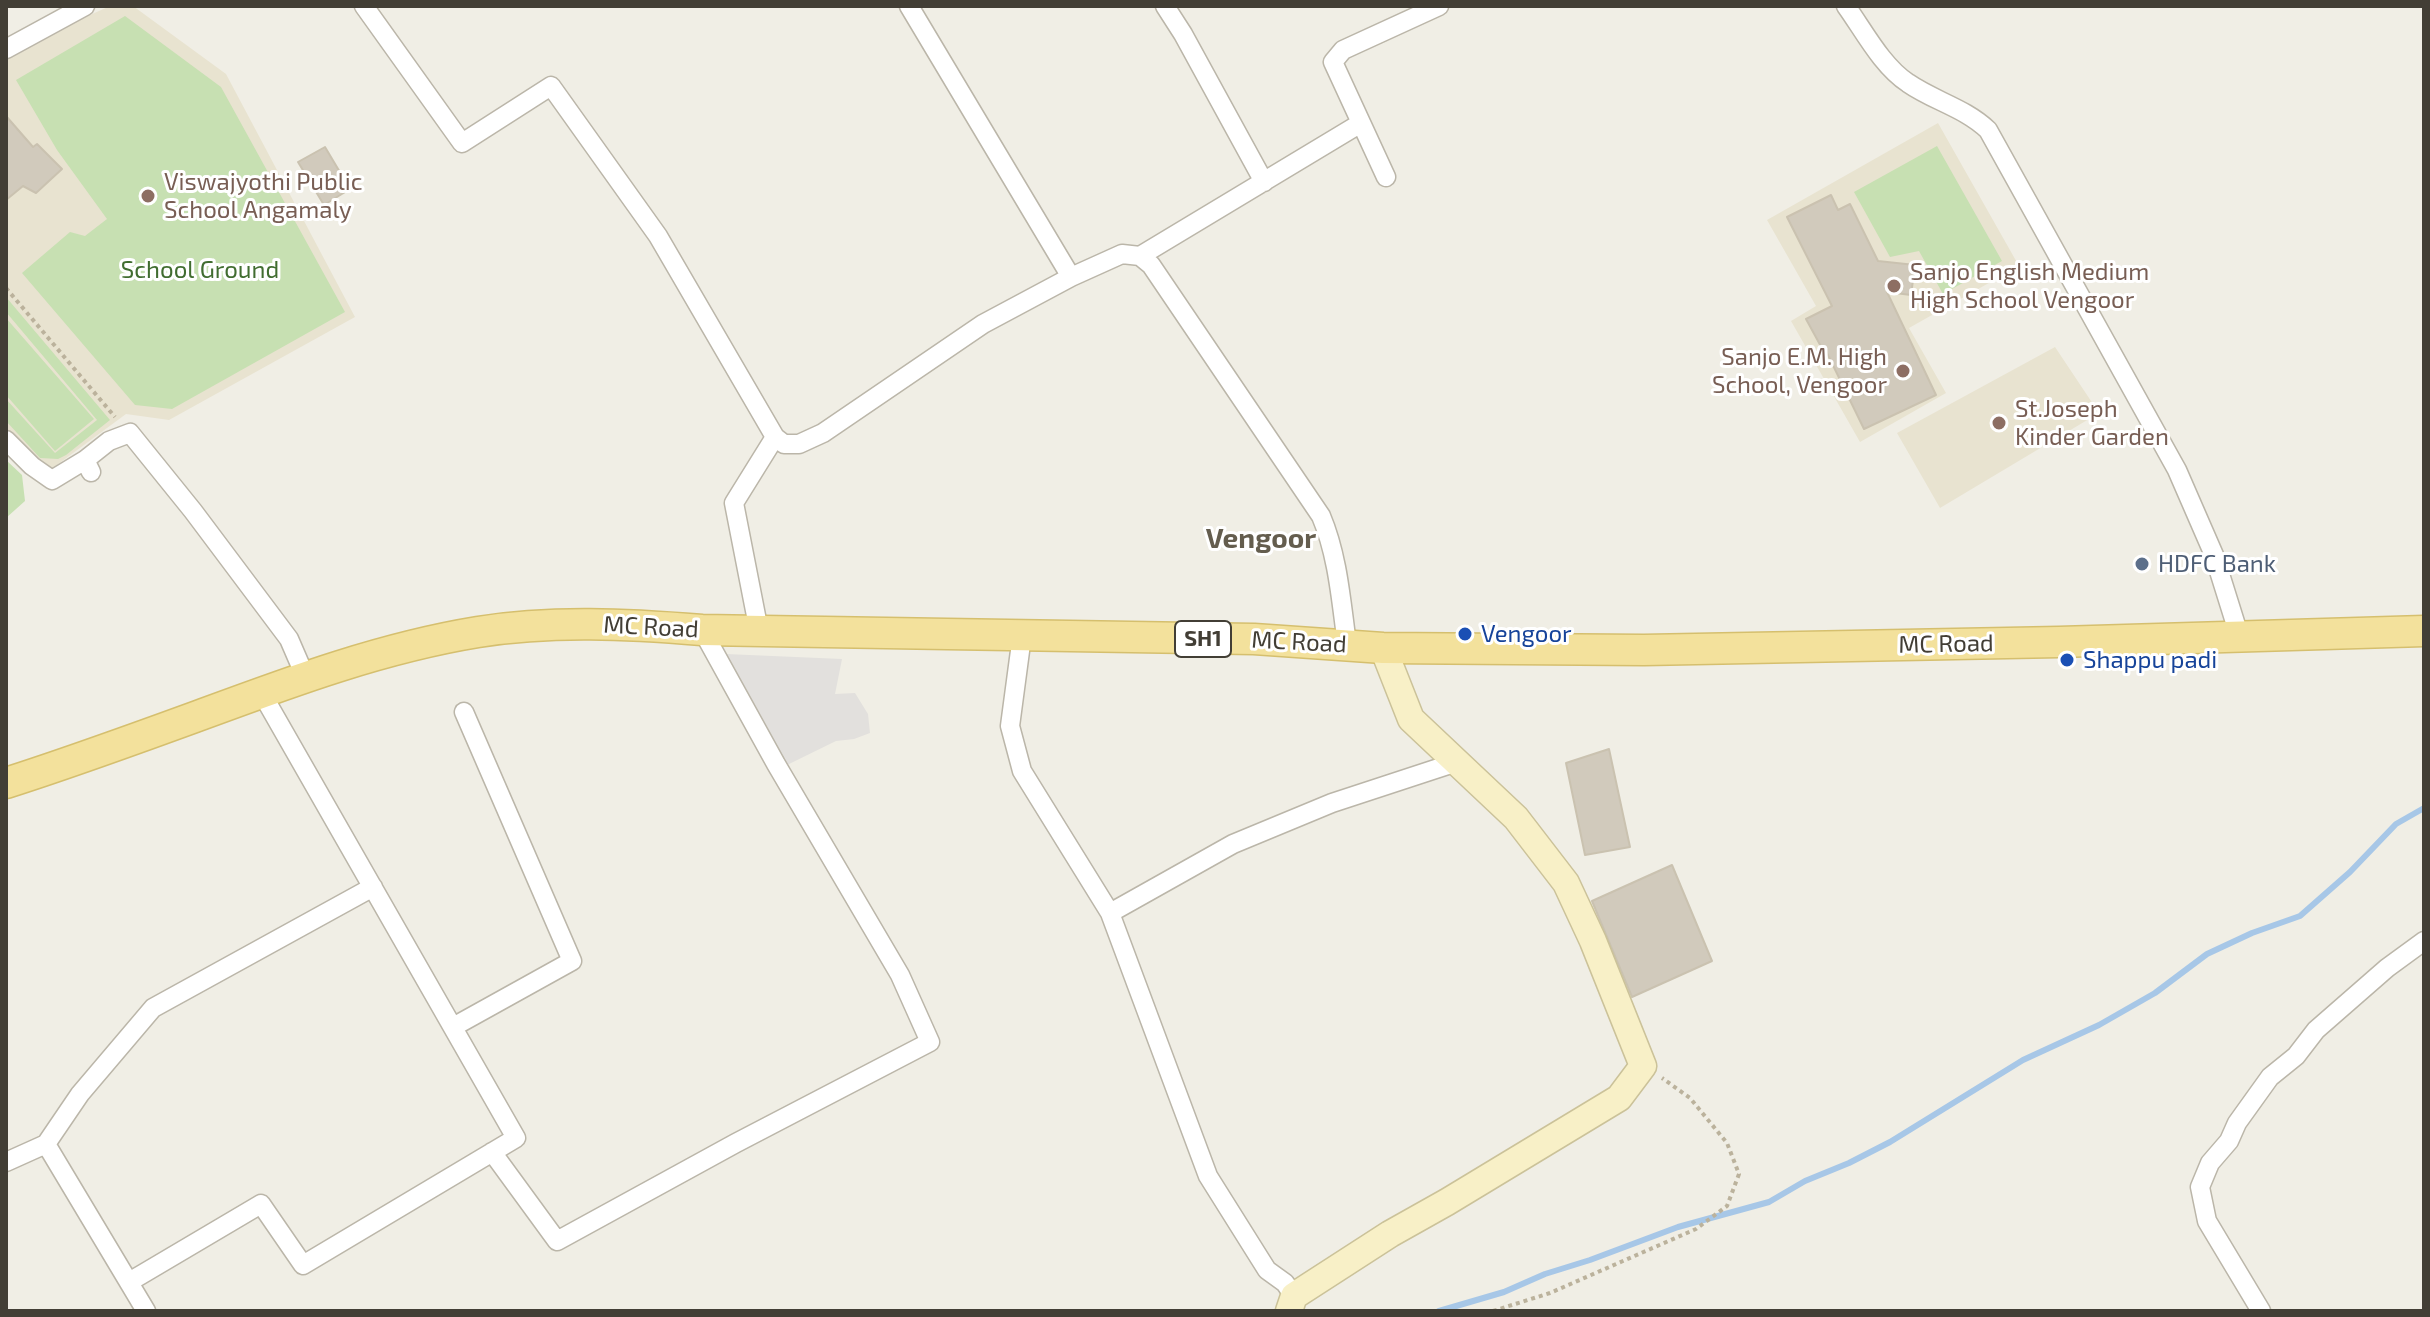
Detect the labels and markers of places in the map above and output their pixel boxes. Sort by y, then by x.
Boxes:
place label: Viswajyothi Public School Angamaly [164,168,363,224]
marker: Viswajyothi Public School Angamaly [139,187,157,205]
place label: Sanjo English Medium High School Vengoor [1910,258,2149,314]
marker: Sanjo English Medium High School Vengoor [1885,277,1903,295]
place label: Sanjo E.M. High School, Vengoor [1712,343,1887,399]
marker: Sanjo E.M. High School, Vengoor [1894,362,1912,380]
place label: St.Joseph Kinder Garden [2015,395,2169,451]
marker: St.Joseph Kinder Garden [1990,414,2008,432]
place label: HDFC Bank [2158,550,2276,578]
marker: HDFC Bank [2133,555,2151,573]
place label: Vengoor [1481,620,1572,648]
marker: Vengoor [1456,625,1474,643]
place label: Shappu padi [2083,646,2217,674]
marker: Shappu padi [2058,651,2076,669]

